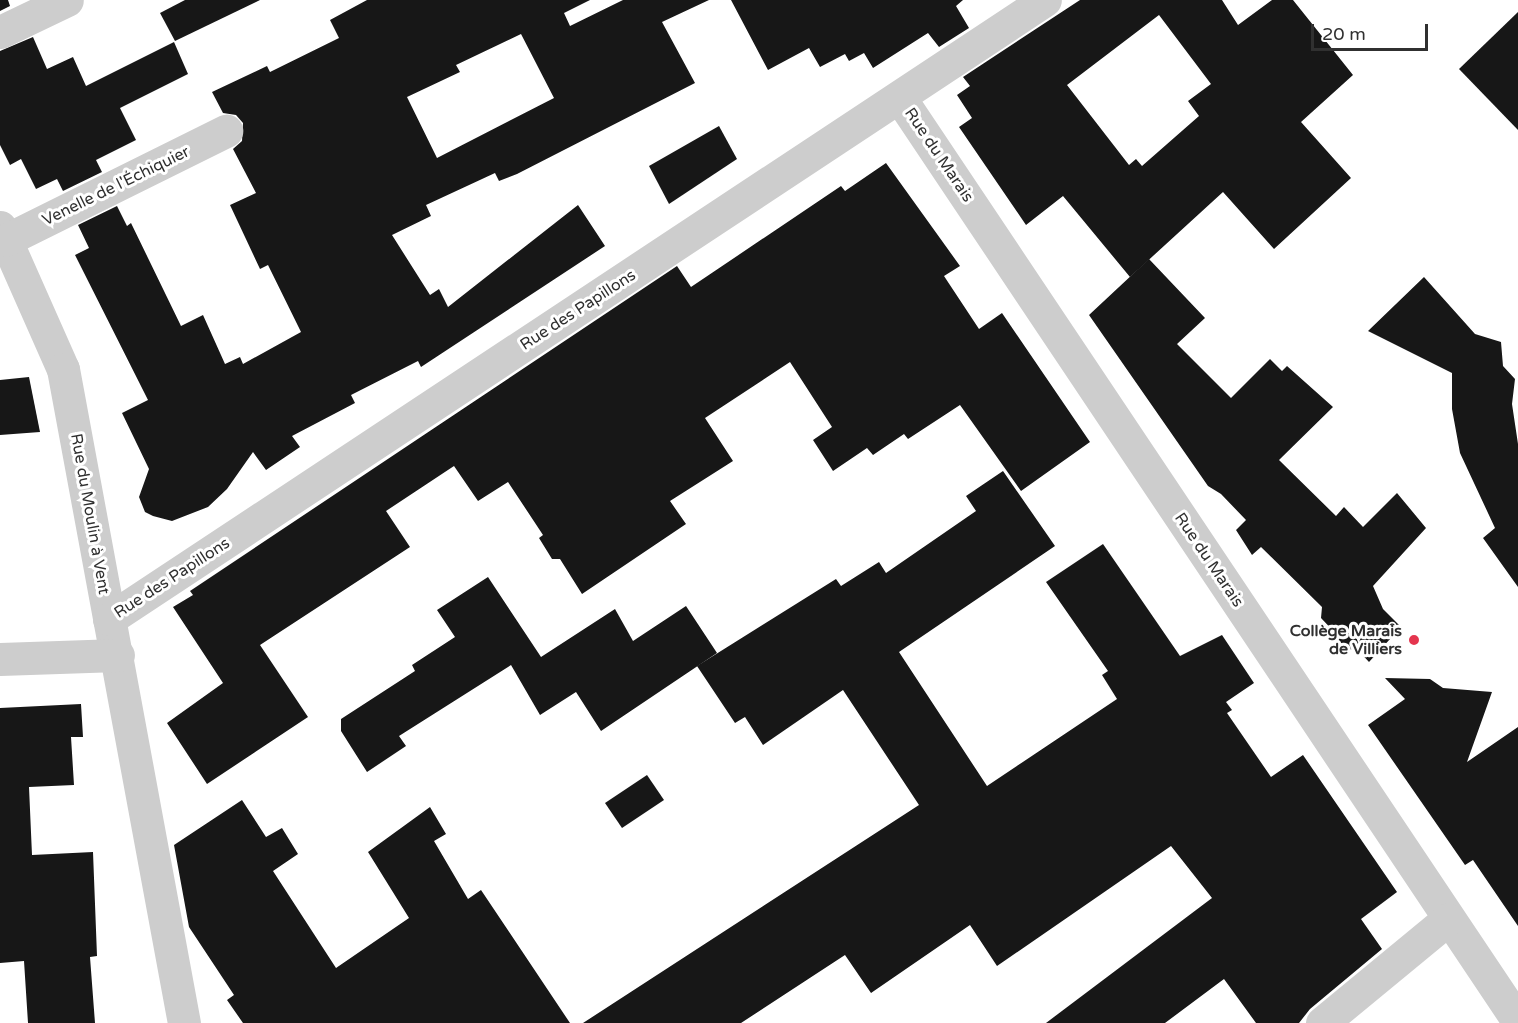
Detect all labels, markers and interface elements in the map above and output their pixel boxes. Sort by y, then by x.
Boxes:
scale bar [1314,12,1431,50]
text: 20 m [1322,23,1366,45]
street label: Rue du Marais [900,104,978,206]
street label: Venelle de l'Échiquier [39,142,193,230]
street label: Rue des Papillons [517,265,639,355]
street label: Rue du Moulin à Vent [66,432,114,596]
street label: Rue du Marais [1170,509,1248,611]
street label: Rue des Papillons [111,533,233,623]
place label: Collège Marais de Villiers [1290,621,1402,659]
marker: Collège Marais de Villiers [1407,633,1421,647]

